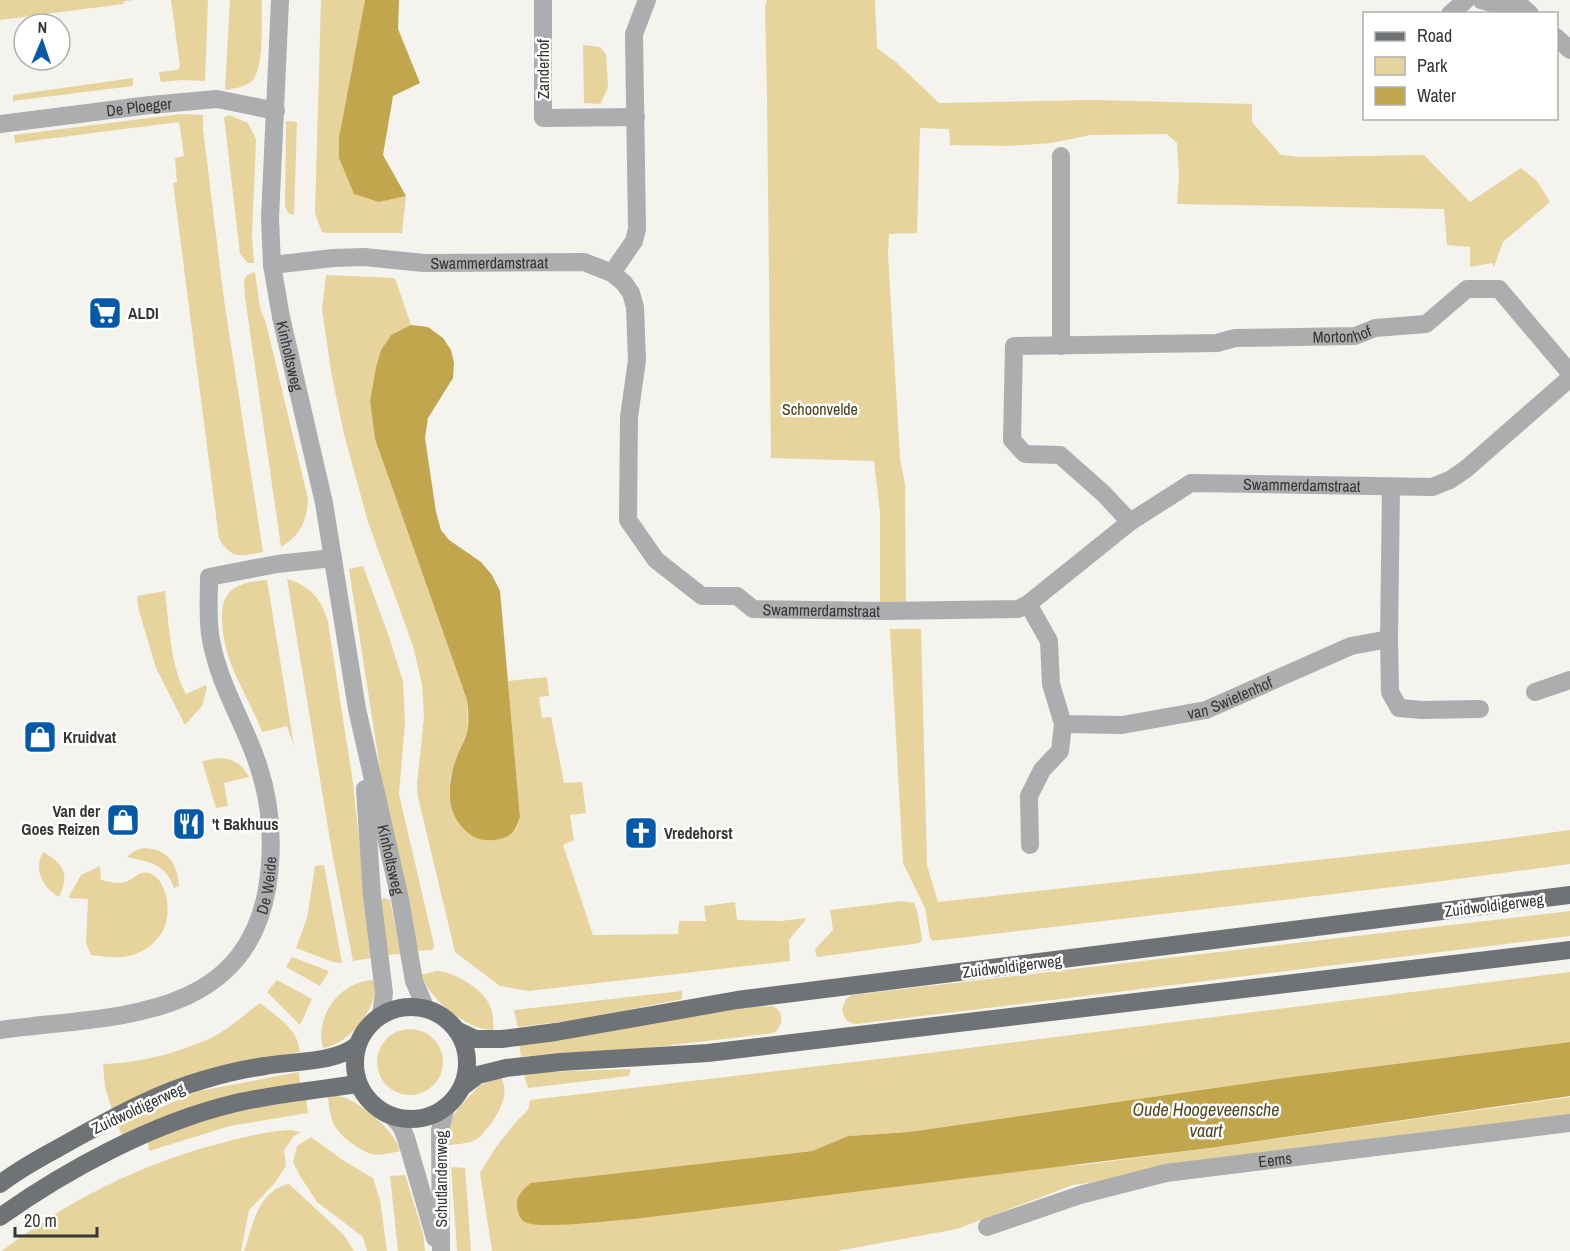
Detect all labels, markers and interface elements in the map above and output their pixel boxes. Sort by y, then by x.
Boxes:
north arrow [12,12,72,72]
legend [1363,12,1558,120]
text: N [37,16,48,38]
text: Road [1417,23,1452,48]
street label: Zanderhof [532,39,554,99]
text: Park [1417,53,1448,78]
text: Water [1417,83,1456,108]
street label: De Ploeger [105,92,173,121]
street label: Swammerdamstraat [430,251,548,274]
supermarket icon: ALDI [87,295,123,331]
place label: ALDI [128,302,159,324]
street label: Kinholtsweg [271,319,309,394]
street label: Mortonhof [1312,319,1375,348]
park label: Schoonvelde [782,398,858,420]
street label: Swammerdamstraat [1243,473,1361,497]
street label: Swammerdamstraat [762,598,881,622]
street label: van Swietenhof [1185,671,1276,724]
shop icon: Kruidvat [22,719,58,755]
place label: Kruidvat [63,726,117,748]
place label: Van der Goes Reizen [21,800,101,840]
shop icon: Van der Goes Reizen [105,802,141,838]
restaurant icon: 't Bakhuus [171,806,207,842]
place label: 't Bakhuus [212,813,279,835]
church icon: Vredehorst [623,815,659,851]
street label: Kinholtsweg [372,822,410,898]
place label: Vredehorst [664,822,733,844]
street label: De Weide [250,856,281,917]
street label: Zuidwoldigerweg [1443,888,1546,922]
street label: Zuidwoldigerweg [961,949,1064,983]
street label: Zuidwoldigerweg [88,1077,189,1139]
water label: Oude Hoogeveensche vaart [1133,1097,1279,1143]
street label: Schutlandenweg [430,1130,452,1228]
street label: Eems [1257,1147,1293,1172]
scale bar [15,1200,98,1238]
text: 20 m [24,1208,57,1233]

